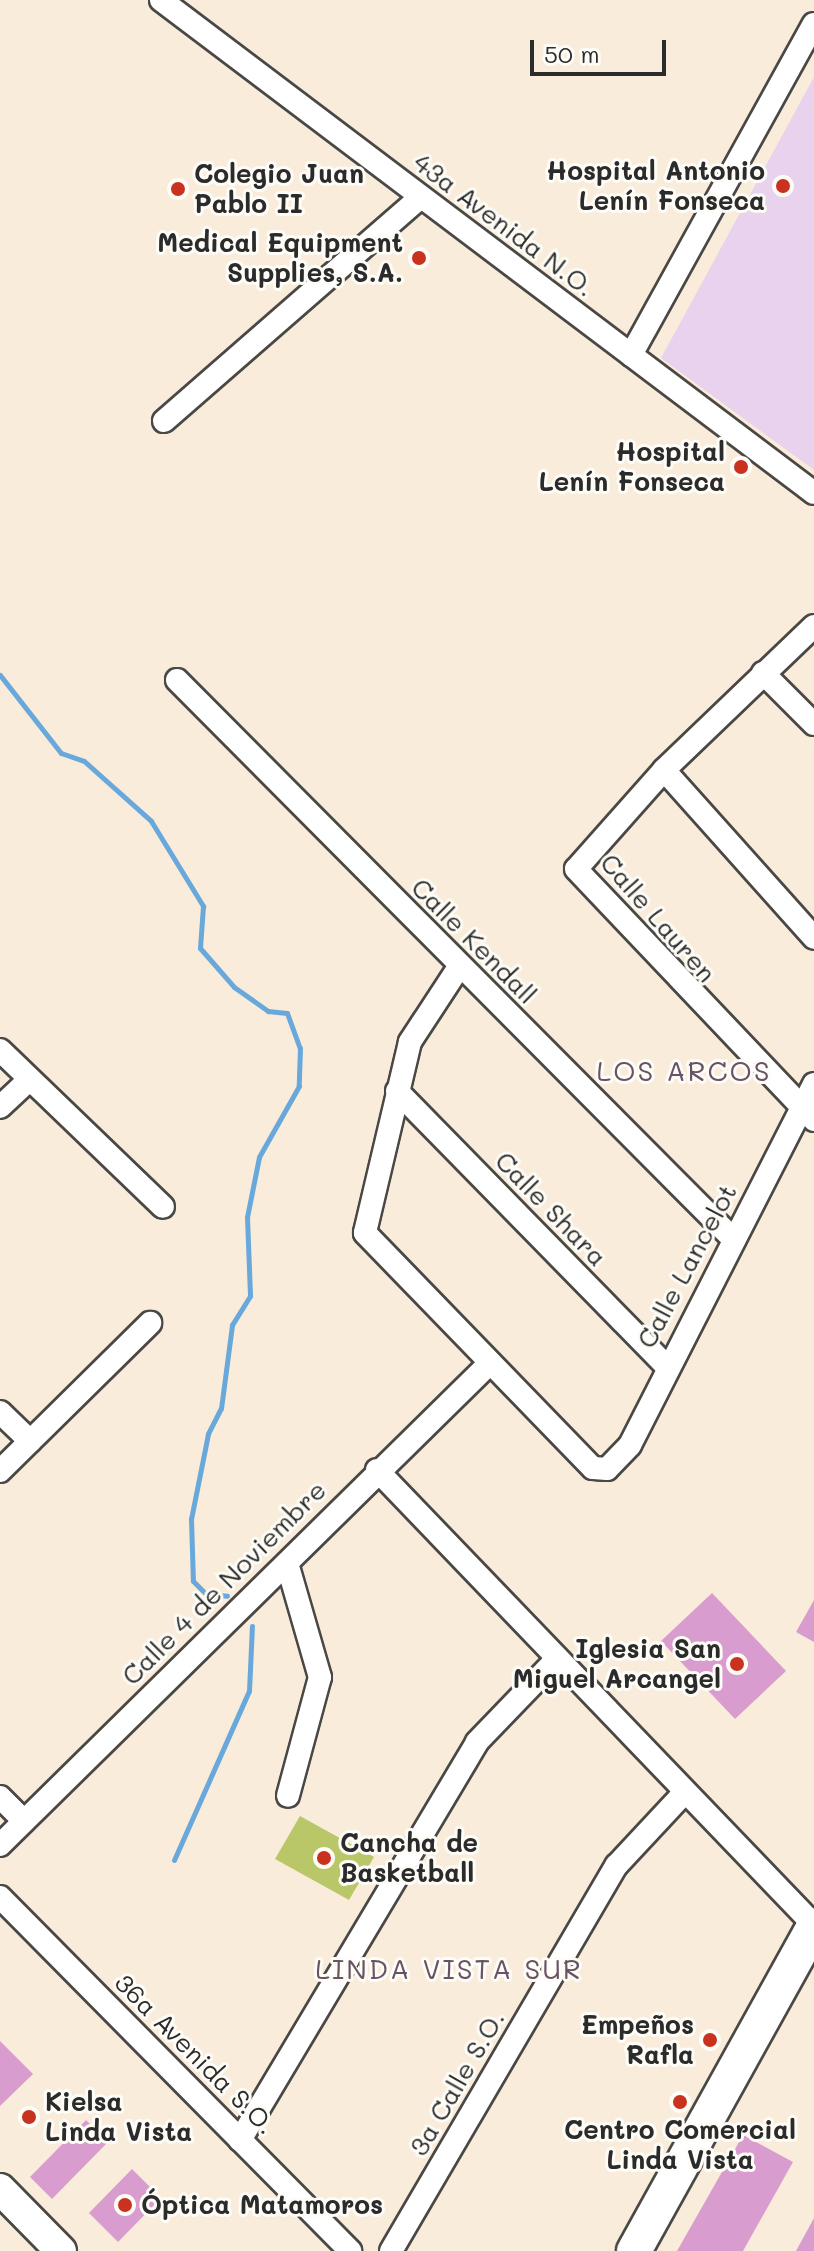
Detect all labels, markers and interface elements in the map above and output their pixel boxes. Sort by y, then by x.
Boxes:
scale bar [534,24,670,74]
text: 50 m [544,38,600,69]
street label: 43a Avenida N.O. [407,147,601,303]
place label: Hospital Antonio Lenín Fonseca [546,155,765,216]
place label: Colegio Juan Pablo II [194,158,364,220]
marker: Hospital Antonio Lenín Fonseca [772,175,794,197]
marker: Colegio Juan Pablo II [169,180,187,198]
place label: Medical Equipment Supplies, S.A. [157,227,403,288]
marker: Medical Equipment Supplies, S.A. [410,249,428,267]
place label: Hospital Lenín Fonseca [539,436,725,498]
marker: Hospital Lenín Fonseca [732,458,750,476]
street label: Calle Lauren [594,847,722,989]
street label: Calle Kendall [405,872,543,1010]
district label: LOS ARCOS [597,1053,771,1087]
street label: Calle Shara [489,1145,613,1273]
street label: Calle Lancelot [631,1179,743,1353]
street label: Calle 4 de Noviembre [116,1475,332,1691]
place label: Iglesia San Miguel Arcangel [513,1633,721,1694]
marker: Iglesia San Miguel Arcangel [728,1655,746,1673]
place label: Cancha de Basketball [340,1827,478,1888]
marker: Cancha de Basketball [315,1849,333,1867]
district label: LINDA VISTA SUR [315,1951,583,1985]
street label: 36a Avenida S.O. [108,1967,282,2141]
street label: 3a Calle S.O. [403,2005,511,2161]
place label: Empeños Rafla [581,2009,694,2070]
marker: Empeños Rafla [701,2031,719,2049]
place label: Kielsa Linda Vista [45,2086,192,2148]
marker: Centro Comercial Linda Vista [671,2093,689,2111]
marker: Kielsa Linda Vista [20,2108,38,2126]
place label: Centro Comercial Linda Vista [564,2114,796,2176]
place label: Óptica Matamoros [141,2189,383,2221]
marker: Óptica Matamoros [116,2196,134,2214]

